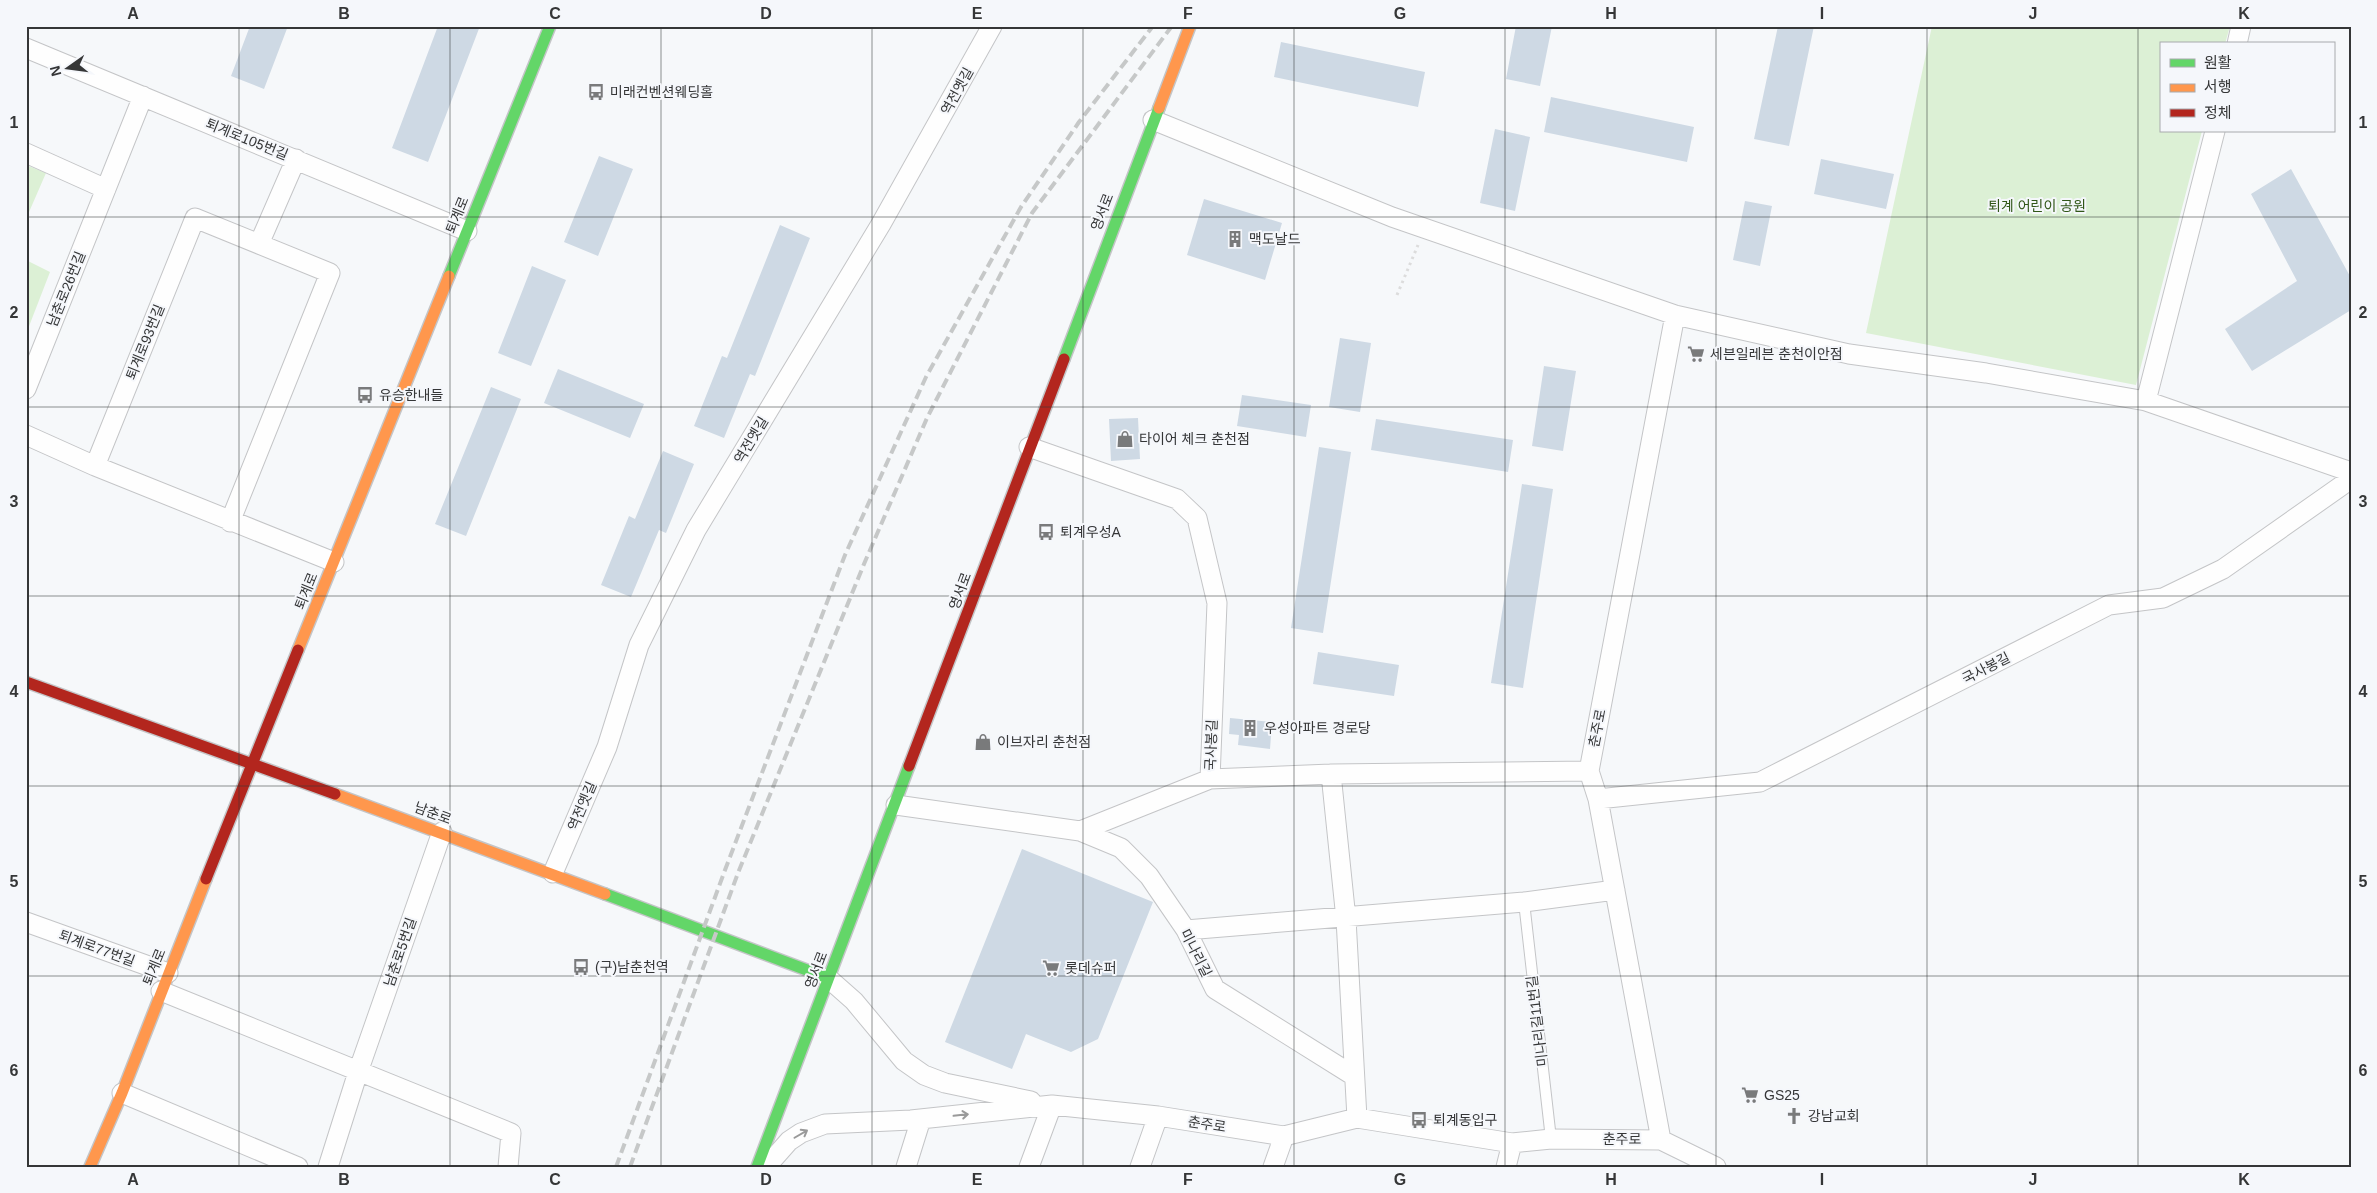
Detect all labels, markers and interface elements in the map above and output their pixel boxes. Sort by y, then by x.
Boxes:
text: A [127,5,139,22]
text: B [338,5,350,22]
text: C [549,5,561,22]
text: D [760,5,772,22]
text: E [972,5,983,22]
text: F [1183,5,1193,22]
text: G [1394,5,1406,22]
text: H [1605,5,1617,22]
text: I [1820,5,1824,22]
text: J [2029,5,2037,22]
text: K [2238,5,2250,22]
north arrow [42,42,92,92]
legend [2160,42,2334,132]
text: 원활 [2204,54,2232,71]
text: N [46,64,64,78]
street label: 역전옛길 [938,65,976,117]
text: 서행 [2204,78,2232,95]
bus stop icon: 미래컨벤션웨딩홀 [586,82,606,102]
place label: 미래컨벤션웨딩홀 [610,84,713,100]
text: 정체 [2204,104,2232,121]
text: 1 [10,114,19,131]
text: 1 [2359,114,2368,131]
street label: 퇴계로105번길 [203,115,291,163]
street label: 영서로 [1088,191,1116,233]
street label: 퇴계로 [442,194,472,236]
park label: 퇴계 어린이 공원 [1988,198,2086,214]
building icon: 맥도날드 [1225,229,1245,249]
place label: 맥도날드 [1249,231,1301,247]
street label: 남춘로26번길 [44,249,88,329]
street label: 퇴계로93번길 [123,302,167,382]
text: 2 [10,304,19,321]
text: 2 [2359,304,2368,321]
supermarket icon: 세븐일레븐 춘천이안점 [1686,344,1706,364]
place label: 세븐일레븐 춘천이안점 [1710,346,1843,362]
bus stop icon: 유승한내들 [355,385,375,405]
place label: 유승한내들 [379,387,444,403]
street label: 역전옛길 [731,414,771,466]
shop icon: 타이어 체크 춘천점 [1115,429,1135,449]
place label: 타이어 체크 춘천점 [1139,431,1250,447]
text: 3 [10,493,19,510]
text: 3 [2359,493,2368,510]
bus stop icon: 퇴계우성A [1036,522,1056,542]
place label: 퇴계우성A [1060,524,1122,540]
street label: 퇴계로 [291,570,321,612]
street label: 영서로 [946,570,974,612]
street label: 국사봉길 [1959,649,2013,687]
text: 4 [10,683,19,700]
text: 4 [2359,683,2368,700]
street label: 춘주로 [1585,707,1609,748]
building icon: 우성아파트 경로당 [1240,718,1260,738]
street label: 국사봉길 [1202,719,1220,771]
place label: 우성아파트 경로당 [1264,720,1371,736]
shop icon: 이브자리 춘천점 [973,732,993,752]
place label: 이브자리 춘천점 [997,734,1091,750]
street label: 역전옛길 [565,779,599,833]
street label: 남춘로 [412,799,454,827]
text: 5 [10,873,19,890]
text: 5 [2359,873,2368,890]
street label: 남춘로5번길 [381,915,419,989]
street label: 미나리길 [1177,926,1215,980]
street label: 퇴계로77번길 [57,927,137,969]
street label: 퇴계로 [139,946,169,988]
street label: 영서로 [802,949,830,991]
bus stop icon: (구)남춘천역 [571,957,591,977]
supermarket icon: 롯데슈퍼 [1041,958,1061,978]
place label: (구)남춘천역 [595,959,669,975]
place label: 롯데슈퍼 [1065,960,1117,976]
street label: 미나리길11번길 [1523,974,1551,1068]
text: 6 [10,1062,19,1079]
text: 6 [2359,1062,2368,1079]
supermarket icon: GS25 [1740,1085,1760,1105]
place label: GS25 [1764,1087,1800,1103]
church icon: 강남교회 [1784,1106,1804,1126]
place label: 강남교회 [1808,1108,1860,1124]
one-way arrow [953,1110,969,1120]
bus stop icon: 퇴계동입구 [1409,1110,1429,1130]
place label: 퇴계동입구 [1433,1112,1498,1128]
street label: 춘주로 [1187,1113,1227,1135]
one-way arrow [794,1129,809,1139]
street label: 춘주로 [1603,1131,1641,1147]
text: A [127,1171,139,1188]
text: B [338,1171,350,1188]
text: C [549,1171,561,1188]
text: D [760,1171,772,1188]
text: E [972,1171,983,1188]
text: F [1183,1171,1193,1188]
text: G [1394,1171,1406,1188]
text: H [1605,1171,1617,1188]
text: I [1820,1171,1824,1188]
text: J [2029,1171,2037,1188]
text: K [2238,1171,2250,1188]

